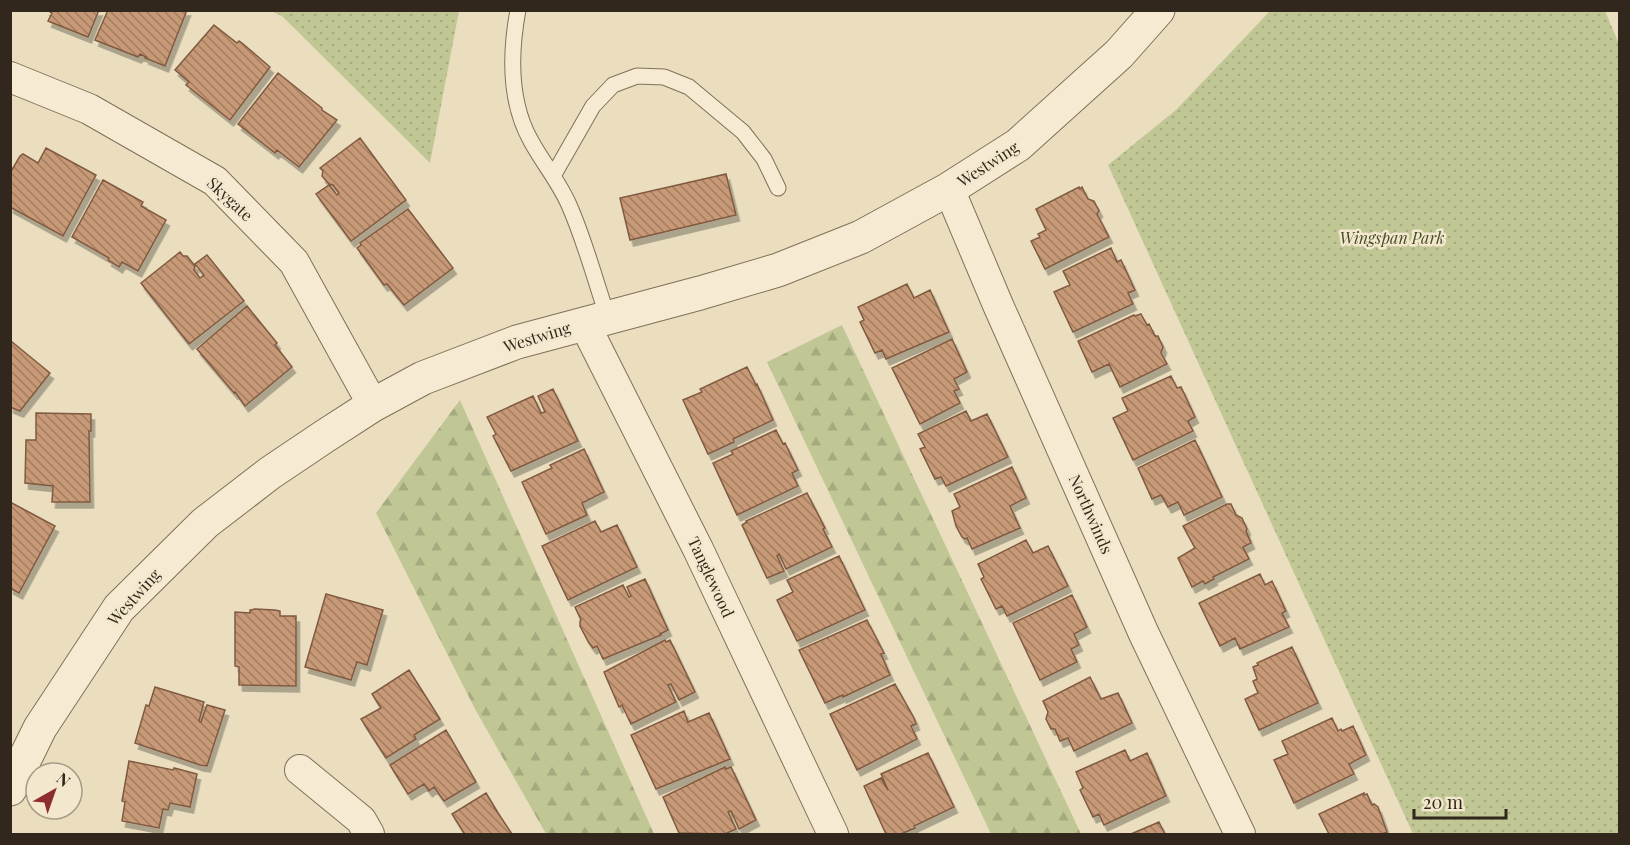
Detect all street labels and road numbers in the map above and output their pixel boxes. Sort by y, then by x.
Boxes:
street label: Westwing [952,136,1023,192]
street label: Skygate [203,172,258,225]
street label: Westwing [500,316,574,357]
street label: Northwinds [1065,471,1118,557]
street label: Tanglewood [684,533,739,621]
street label: Westwing [102,564,165,630]

